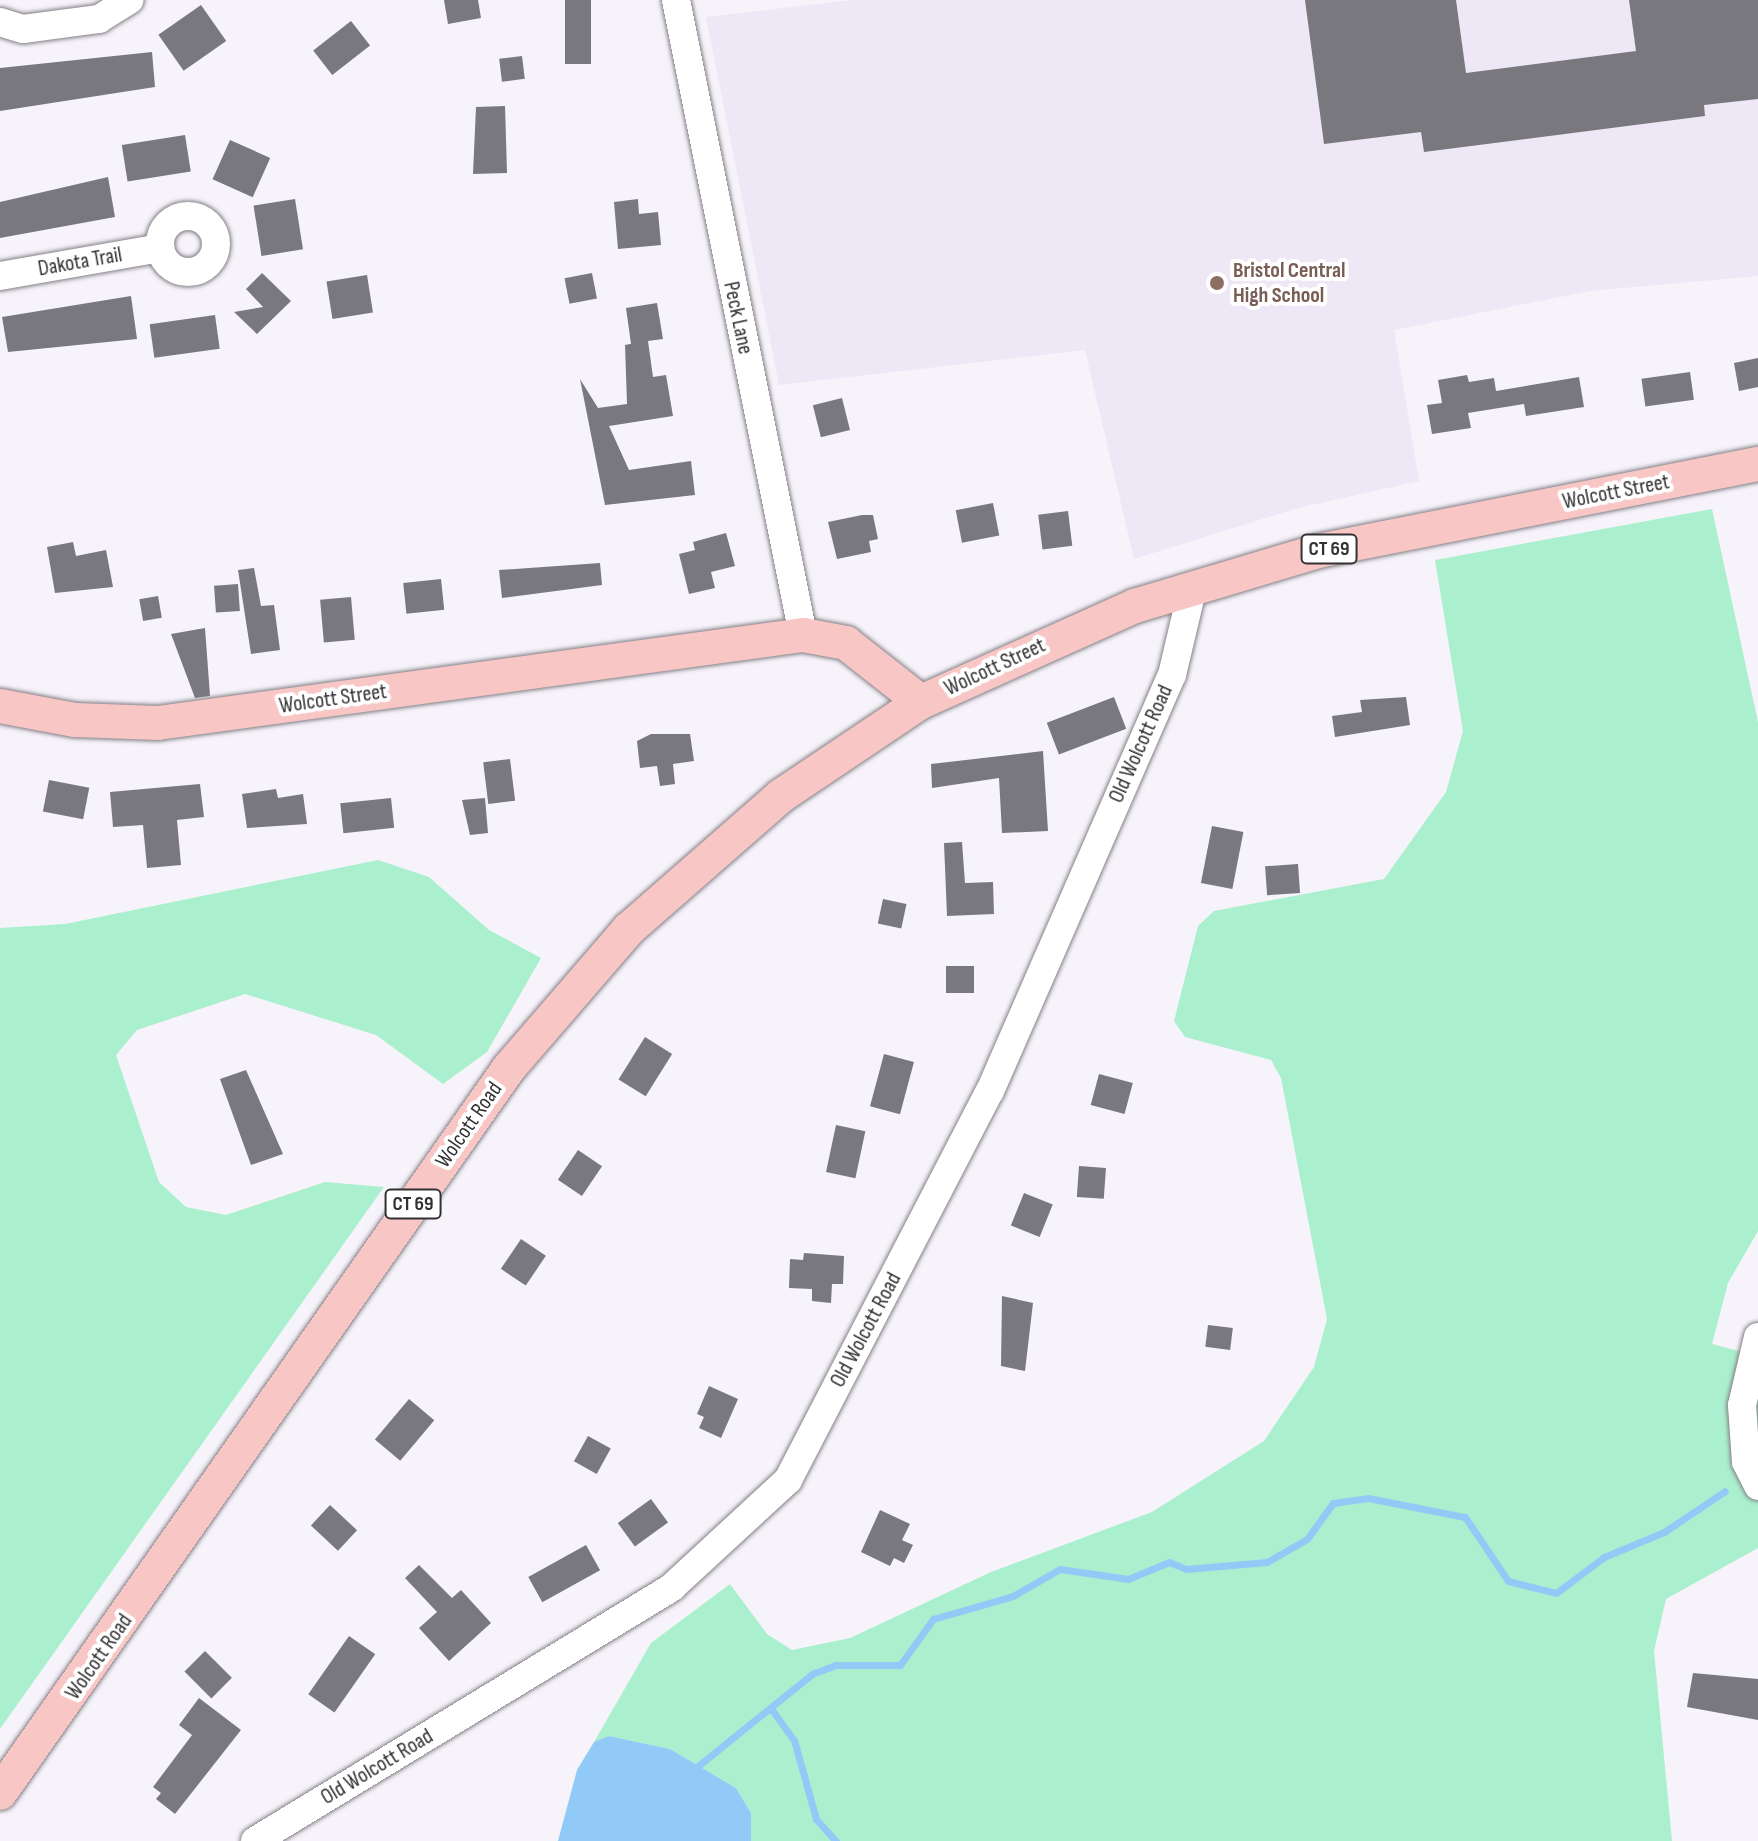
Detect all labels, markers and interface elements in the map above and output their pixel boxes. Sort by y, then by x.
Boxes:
street label: Dakota Trail [36,242,124,282]
place label: Bristol Central High School [1233,257,1346,308]
marker: Bristol Central High School [1208,274,1226,292]
street label: Peck Lane [717,279,759,357]
street label: Wolcott Street [1560,469,1672,515]
road number: CT 69 [1299,533,1359,565]
street label: Wolcott Street [940,632,1050,702]
street label: Wolcott Street [278,678,388,720]
street label: Old Wolcott Road [1103,681,1179,807]
street label: Wolcott Road [430,1077,508,1173]
road number: CT 69 [383,1188,443,1220]
street label: Old Wolcott Road [825,1268,907,1392]
street label: Wolcott Road [60,1609,138,1705]
street label: Old Wolcott Road [316,1723,438,1811]

